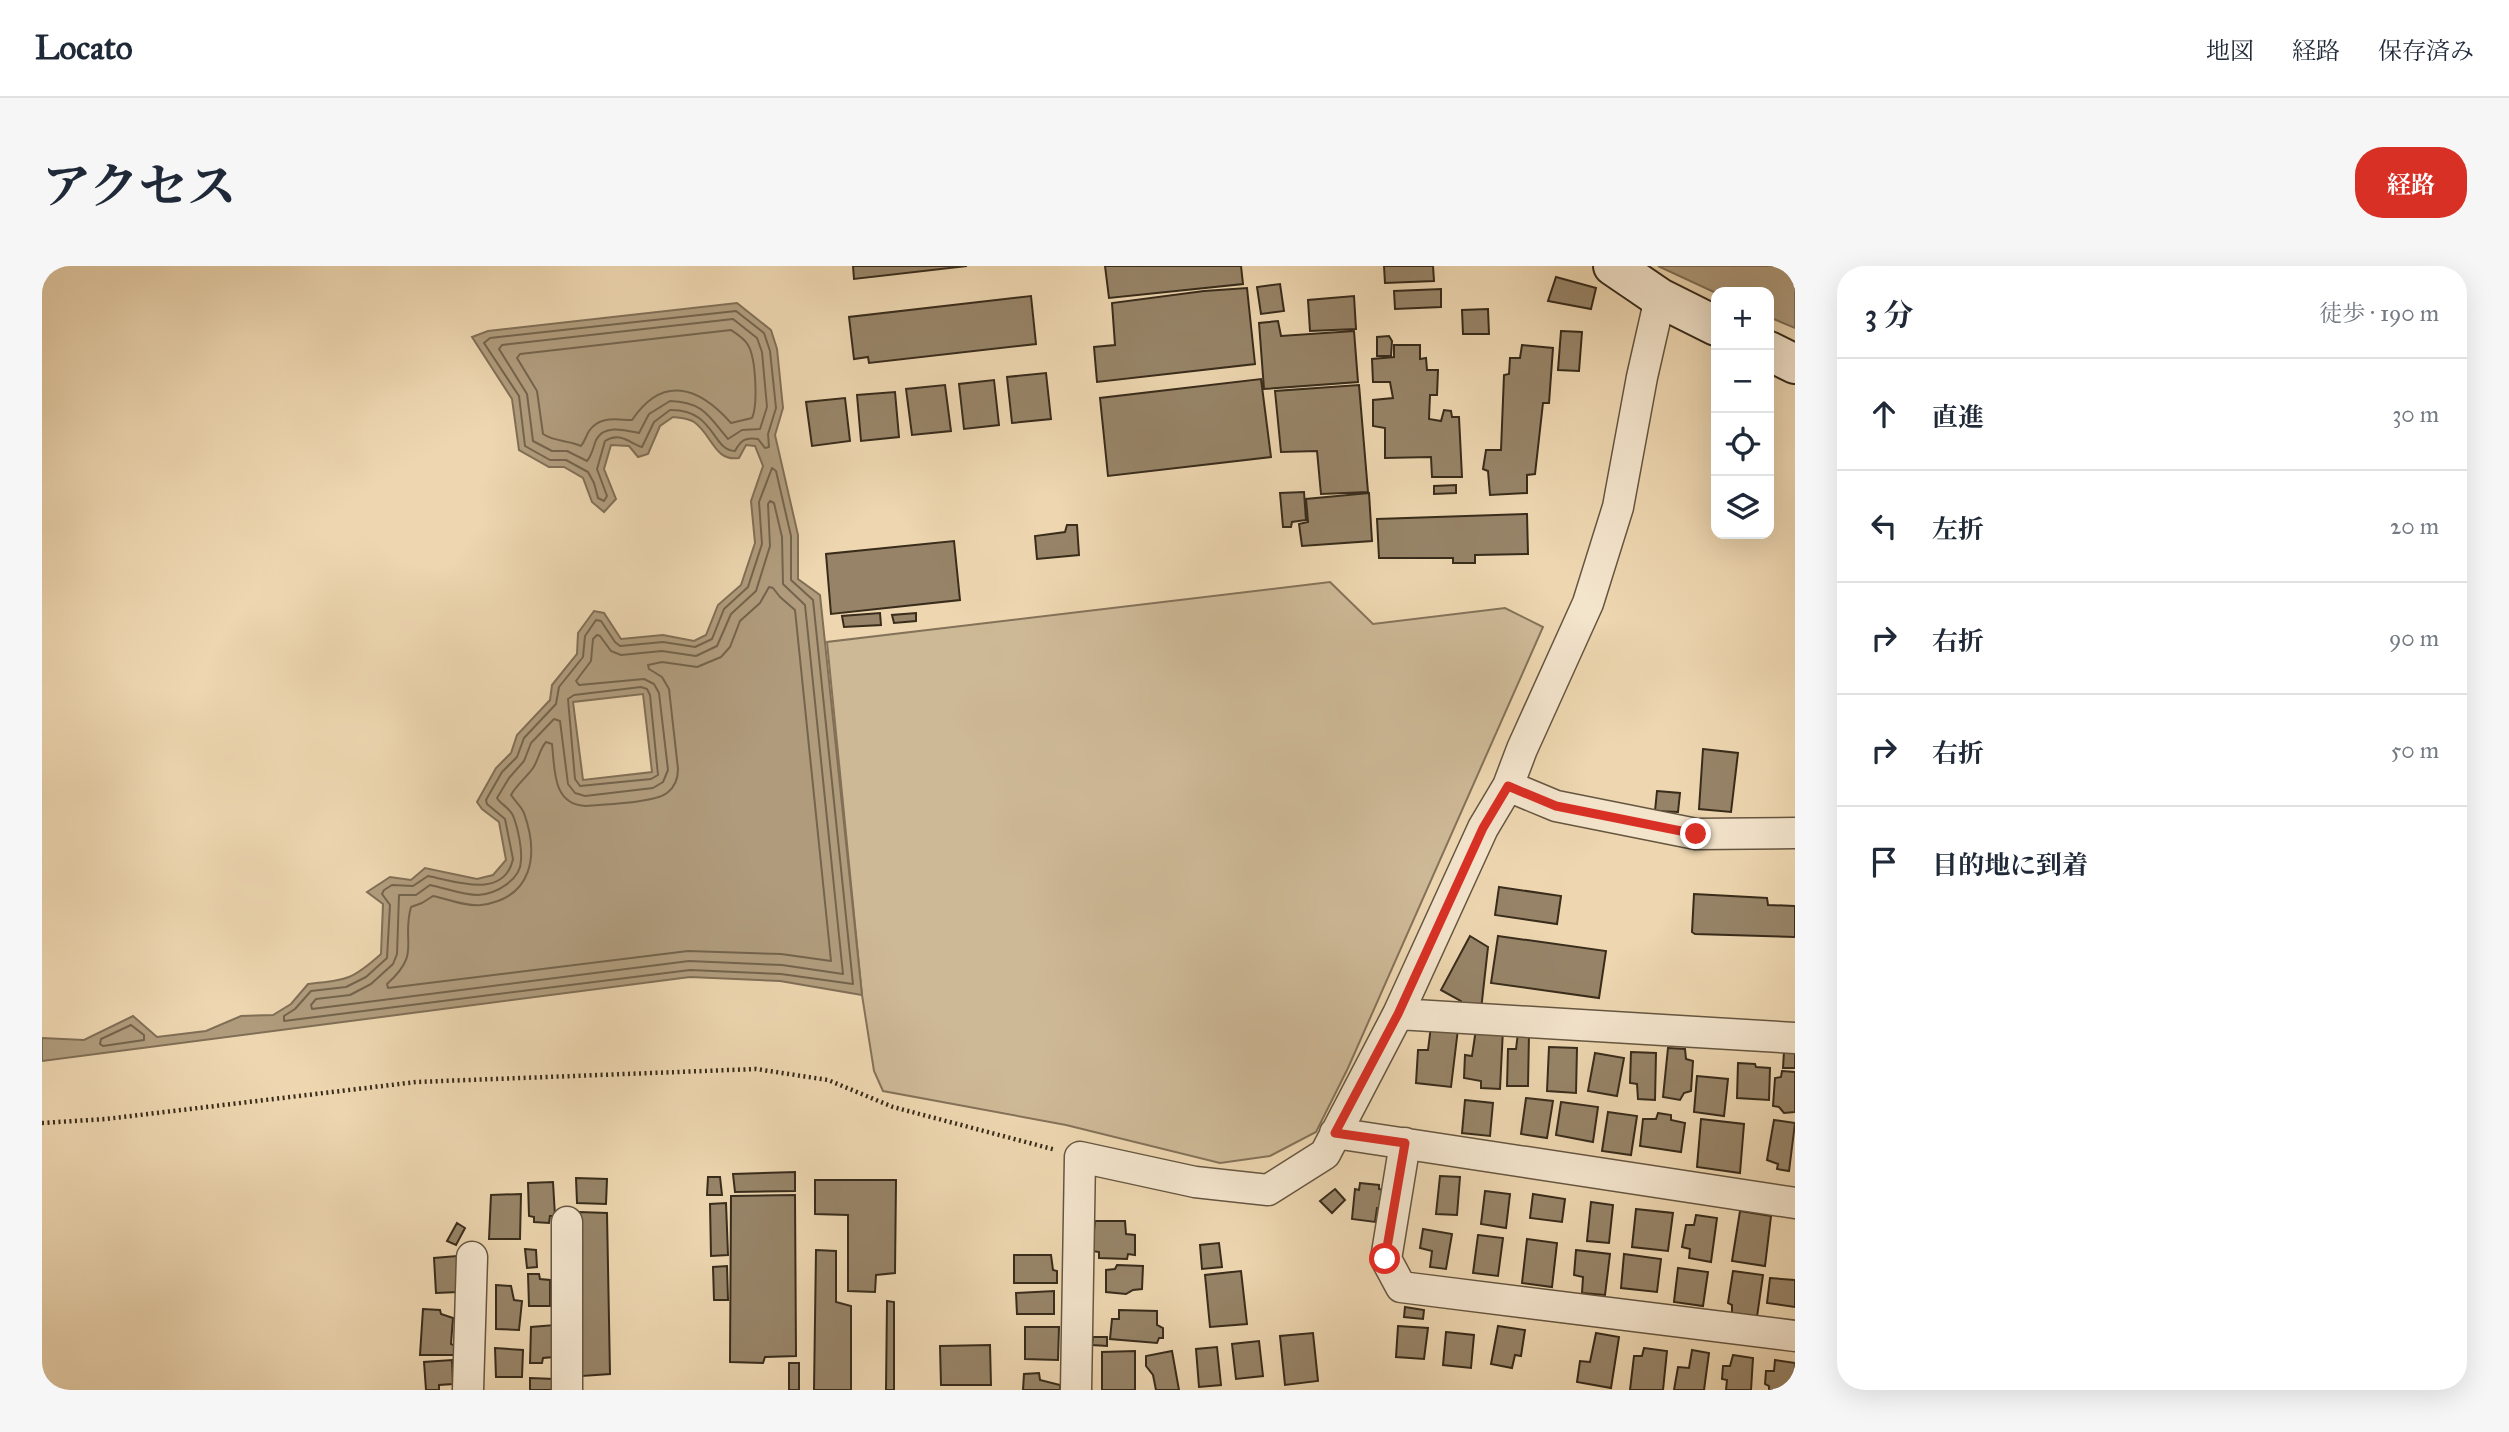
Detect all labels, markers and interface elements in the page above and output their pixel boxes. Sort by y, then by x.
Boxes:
text: Locato [35,28,133,68]
text: 地図 [2206,36,2254,66]
text: 経路 [2292,36,2340,66]
text: 保存済み [2378,36,2474,66]
button: 経路 [2355,147,2467,218]
text: アクセス [42,157,237,216]
map controls [1711,287,1774,539]
button: + [1711,287,1774,350]
text: 3 分 [1865,297,1913,333]
text: 徒歩 · 190 m [2319,299,2439,327]
button: − [1711,350,1774,413]
icon: ahead [1865,395,1903,433]
text: 30 m [2392,400,2439,428]
text: 直進 [1932,401,1984,433]
button: locate [1711,413,1774,476]
button: layers [1711,476,1774,539]
icon: left [1865,507,1903,545]
text: 20 m [2390,512,2439,540]
text: 左折 [1932,513,1984,545]
icon: right [1865,619,1903,657]
text: 90 m [2389,624,2439,652]
text: 右折 [1932,625,1984,657]
icon: right [1865,731,1903,769]
text: 50 m [2391,736,2439,764]
text: 右折 [1932,737,1984,769]
route end [1680,818,1711,849]
icon: arrive [1865,843,1903,881]
text: 目的地に到着 [1932,849,2088,881]
route start [1369,1243,1400,1274]

